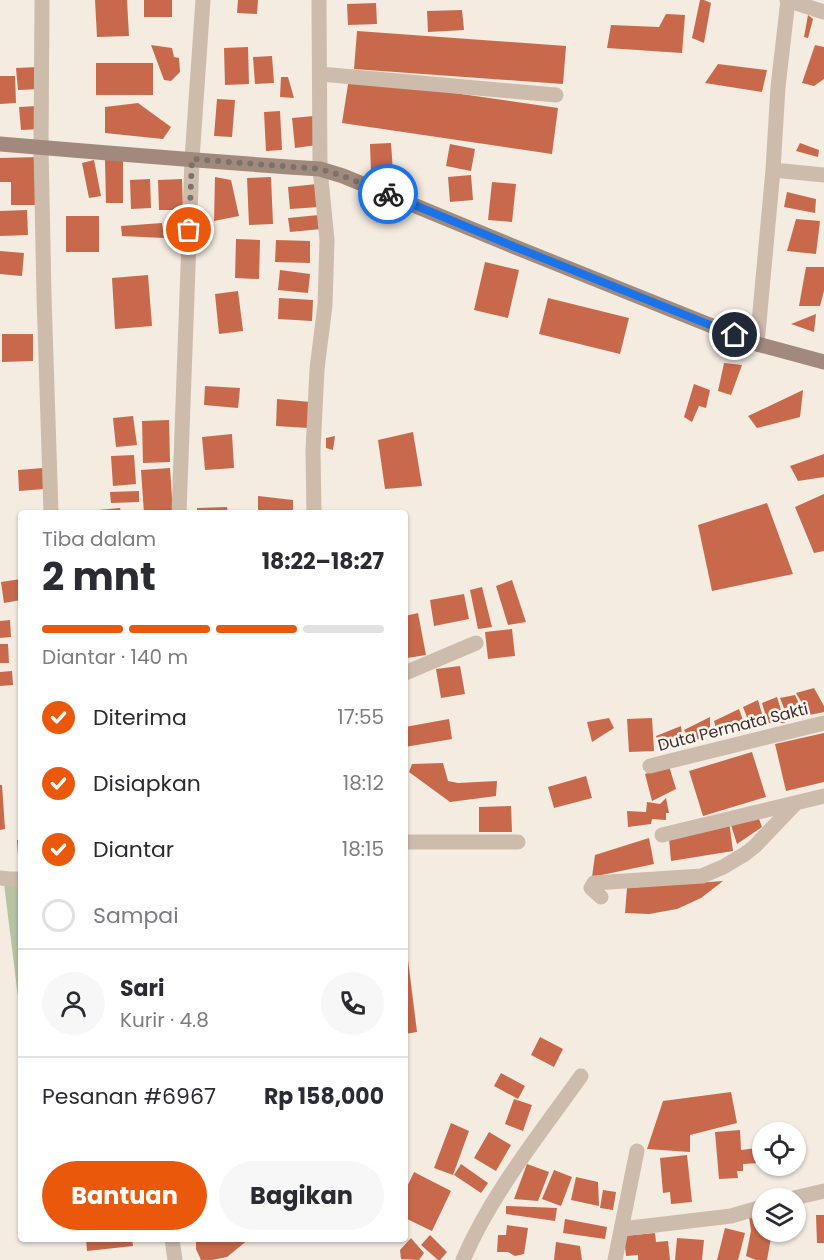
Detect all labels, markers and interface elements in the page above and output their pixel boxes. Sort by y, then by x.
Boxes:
courier [358,164,418,224]
icon: bike [372,178,405,211]
pin [163,204,214,255]
icon: bag [172,213,205,246]
pin [709,309,760,360]
icon: home [718,318,751,351]
text: Tiba dalam [42,525,156,553]
text: 18:22–18:27 [262,546,384,577]
text: 2 mnt [42,549,156,604]
text: Diantar · 140 m [42,643,188,671]
street label: Duta Permata Sakti [655,697,811,757]
icon: check [42,701,75,734]
text: Diterima [93,702,187,733]
text: 17:55 [337,703,384,731]
icon: check [42,767,75,800]
text: Disiapkan [93,768,201,799]
text: 18:12 [343,769,384,797]
icon: check [42,833,75,866]
text: Diantar [93,834,174,865]
text: 18:15 [342,835,384,863]
text: Sampai [93,900,179,931]
button: person [42,972,105,1035]
button: phone [321,972,384,1035]
text: Sari [120,973,164,1004]
text: Kurir · 4.8 [120,1006,209,1034]
text: Pesanan #6967 [42,1081,216,1112]
text: Rp 158,000 [264,1081,384,1112]
map controls [752,1122,806,1242]
button: locate [752,1122,806,1176]
button: Bantuan [42,1161,207,1230]
button: Bagikan [219,1161,384,1230]
button: layers [752,1188,806,1242]

